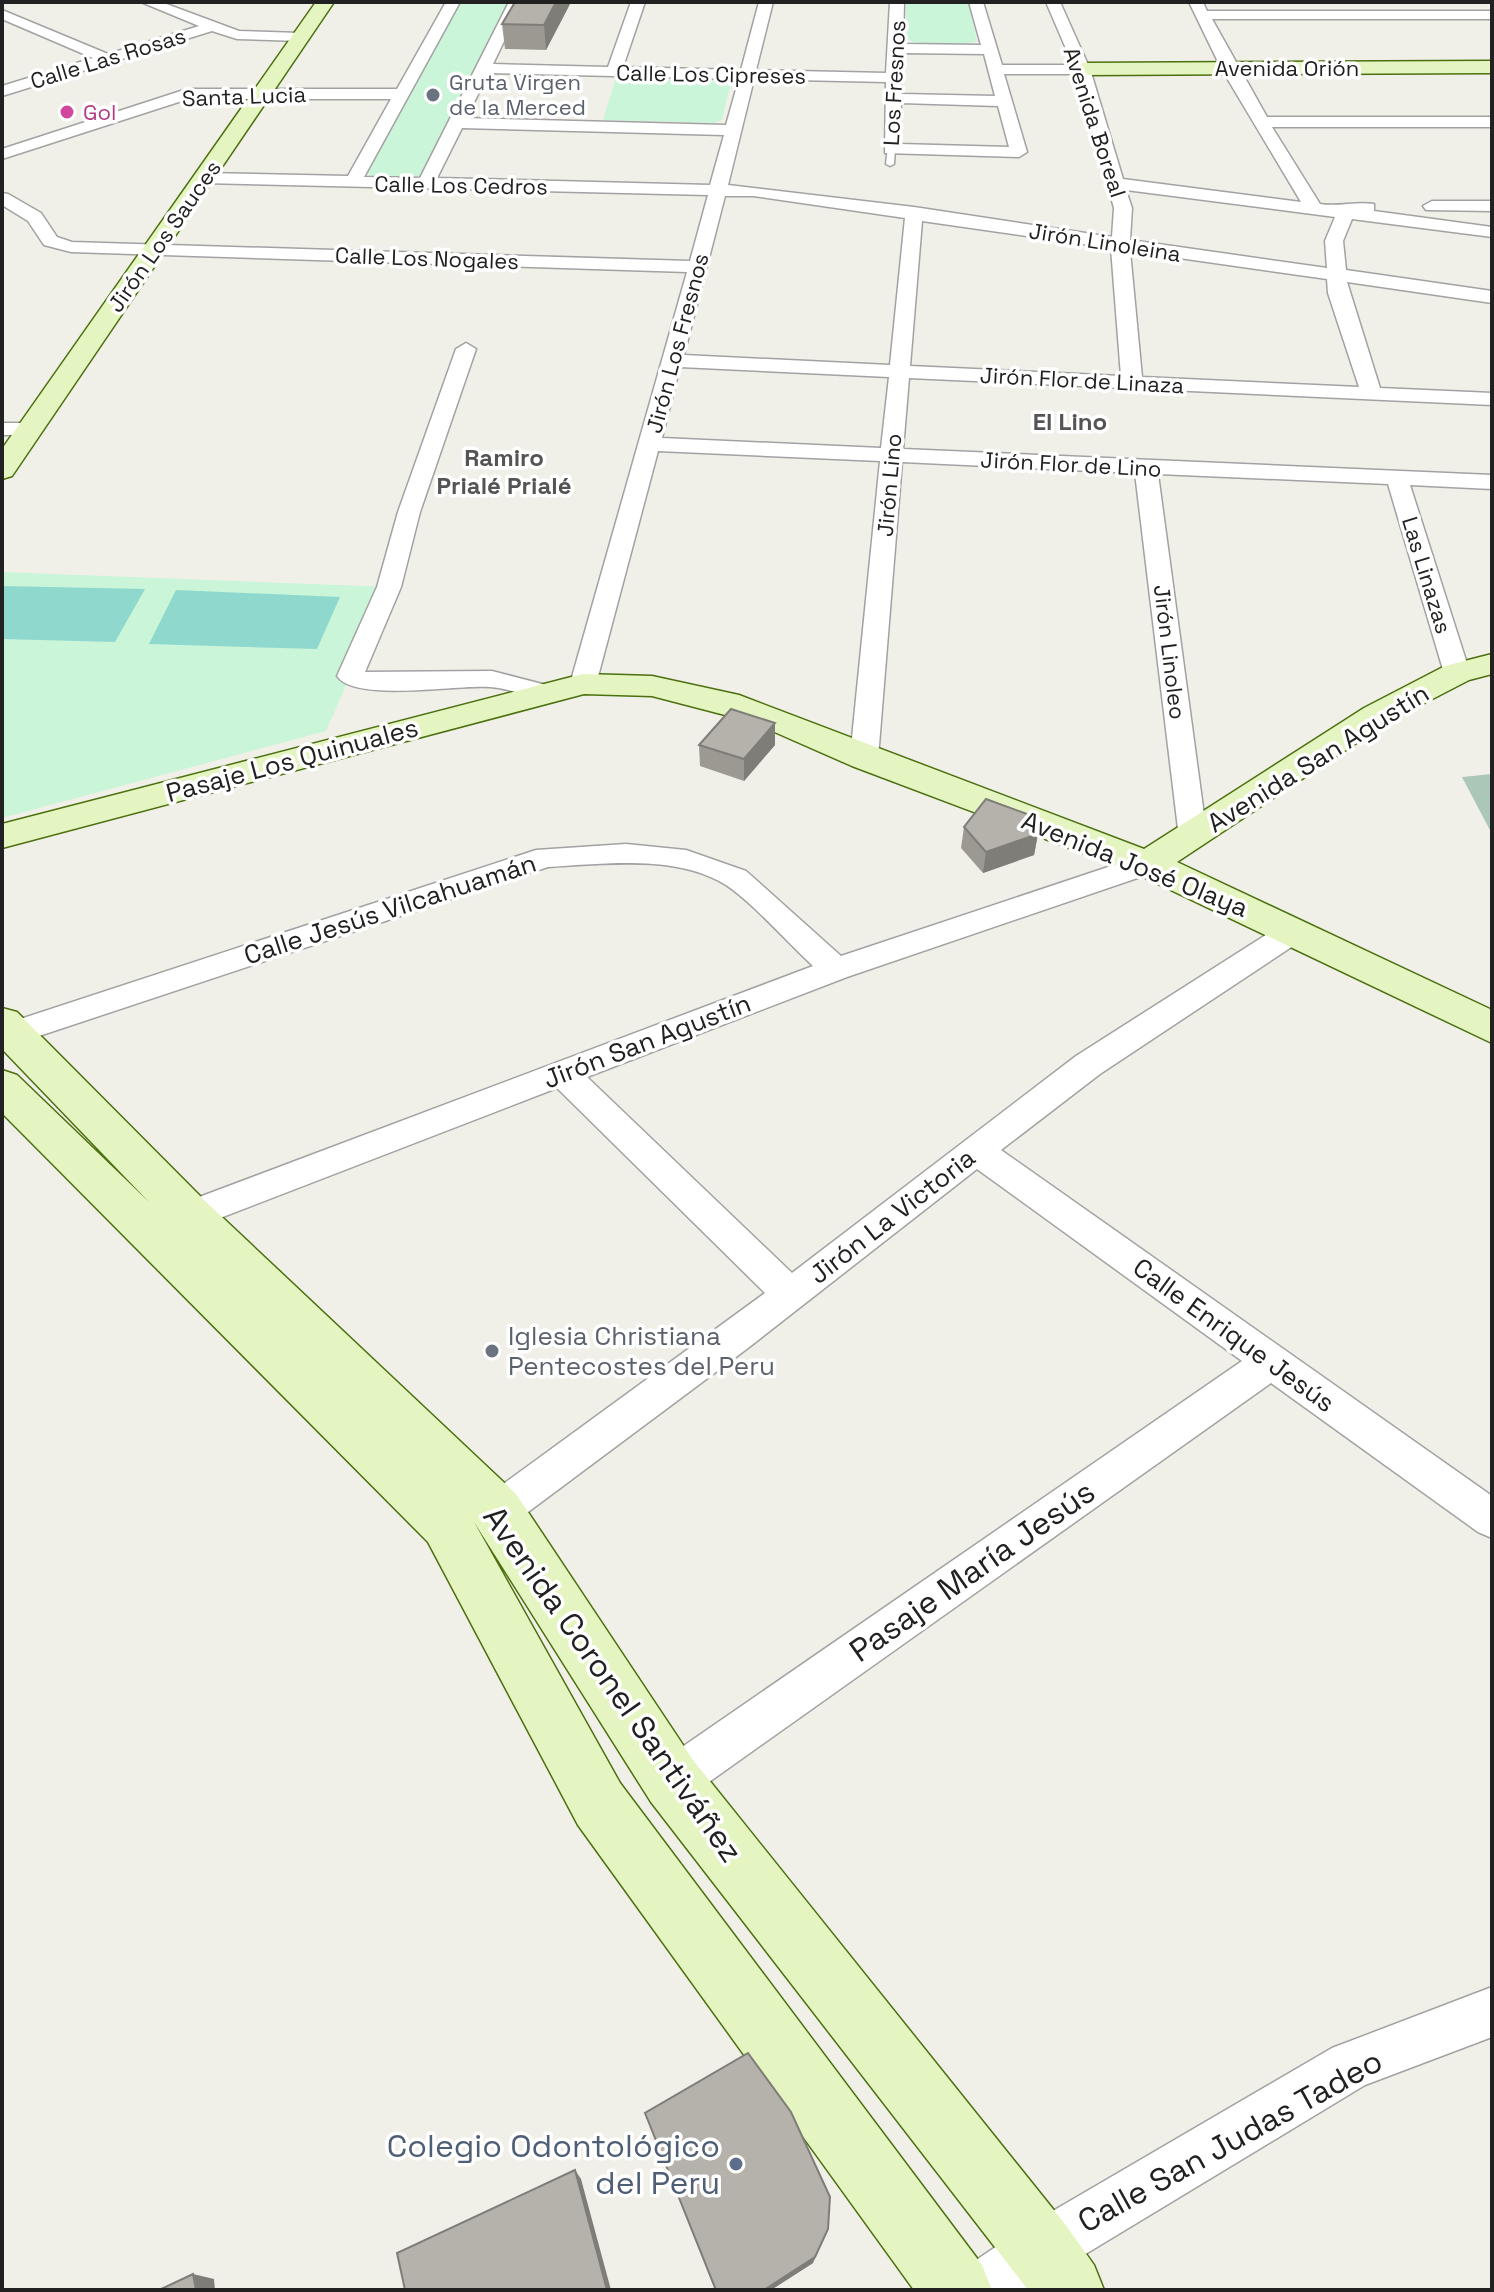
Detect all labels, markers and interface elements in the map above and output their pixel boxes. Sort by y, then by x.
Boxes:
street label: Los Fresnos [877,19,911,147]
street label: Calle Las Rosas [27,21,189,95]
street label: Avenida Boreal [1058,43,1132,201]
street label: Avenida Orión [1215,54,1359,82]
street label: Calle Los Cipreses [616,58,806,90]
place label: Gruta Virgen de la Merced [449,68,586,121]
street label: Santa Lucia [181,80,307,112]
marker: Gruta Virgen de la Merced [424,86,442,104]
place label: Gol [83,98,117,126]
marker: Gol [58,103,76,121]
street label: Jirón Los Sauces [101,155,227,317]
street label: Calle Los Cedros [374,169,548,201]
street label: Jirón Linoleina [1027,216,1183,268]
street label: Calle Los Nogales [335,241,519,275]
street label: Jirón Los Fresnos [640,250,714,436]
street label: Jirón Flor de Linaza [979,361,1185,399]
district label: El Lino [1033,406,1107,437]
street label: Jirón Lino [871,432,907,538]
district label: Ramiro Prialé Prialé [436,442,572,501]
street label: Jirón Flor de Lino [980,445,1162,483]
street label: Las Linazas [1396,513,1458,637]
street label: Jirón Linoleo [1148,583,1192,721]
street label: Avenida San Agustín [1201,676,1435,840]
street label: Pasaje Los Quinuales [162,710,422,810]
street label: Avenida José Olaya [1017,803,1253,925]
street label: Calle Jesús Vilcahuamán [240,846,540,972]
street label: Jirón San Agustín [538,986,756,1096]
street label: Jirón La Victoria [802,1141,982,1291]
street label: Calle Enrique Jesús [1126,1250,1342,1420]
place label: Iglesia Christiana Pentecostes del Peru [508,1319,775,1383]
marker: Iglesia Christiana Pentecostes del Peru [483,1342,501,1360]
street label: Pasaje María Jesús [842,1471,1102,1671]
street label: Avenida Coronel Santiváñez [475,1498,751,1870]
street label: Calle San Judas Tadeo [1071,2041,1389,2241]
place label: Colegio Odontológico del Peru [387,2126,720,2203]
marker: Colegio Odontológico del Peru [727,2155,745,2173]

